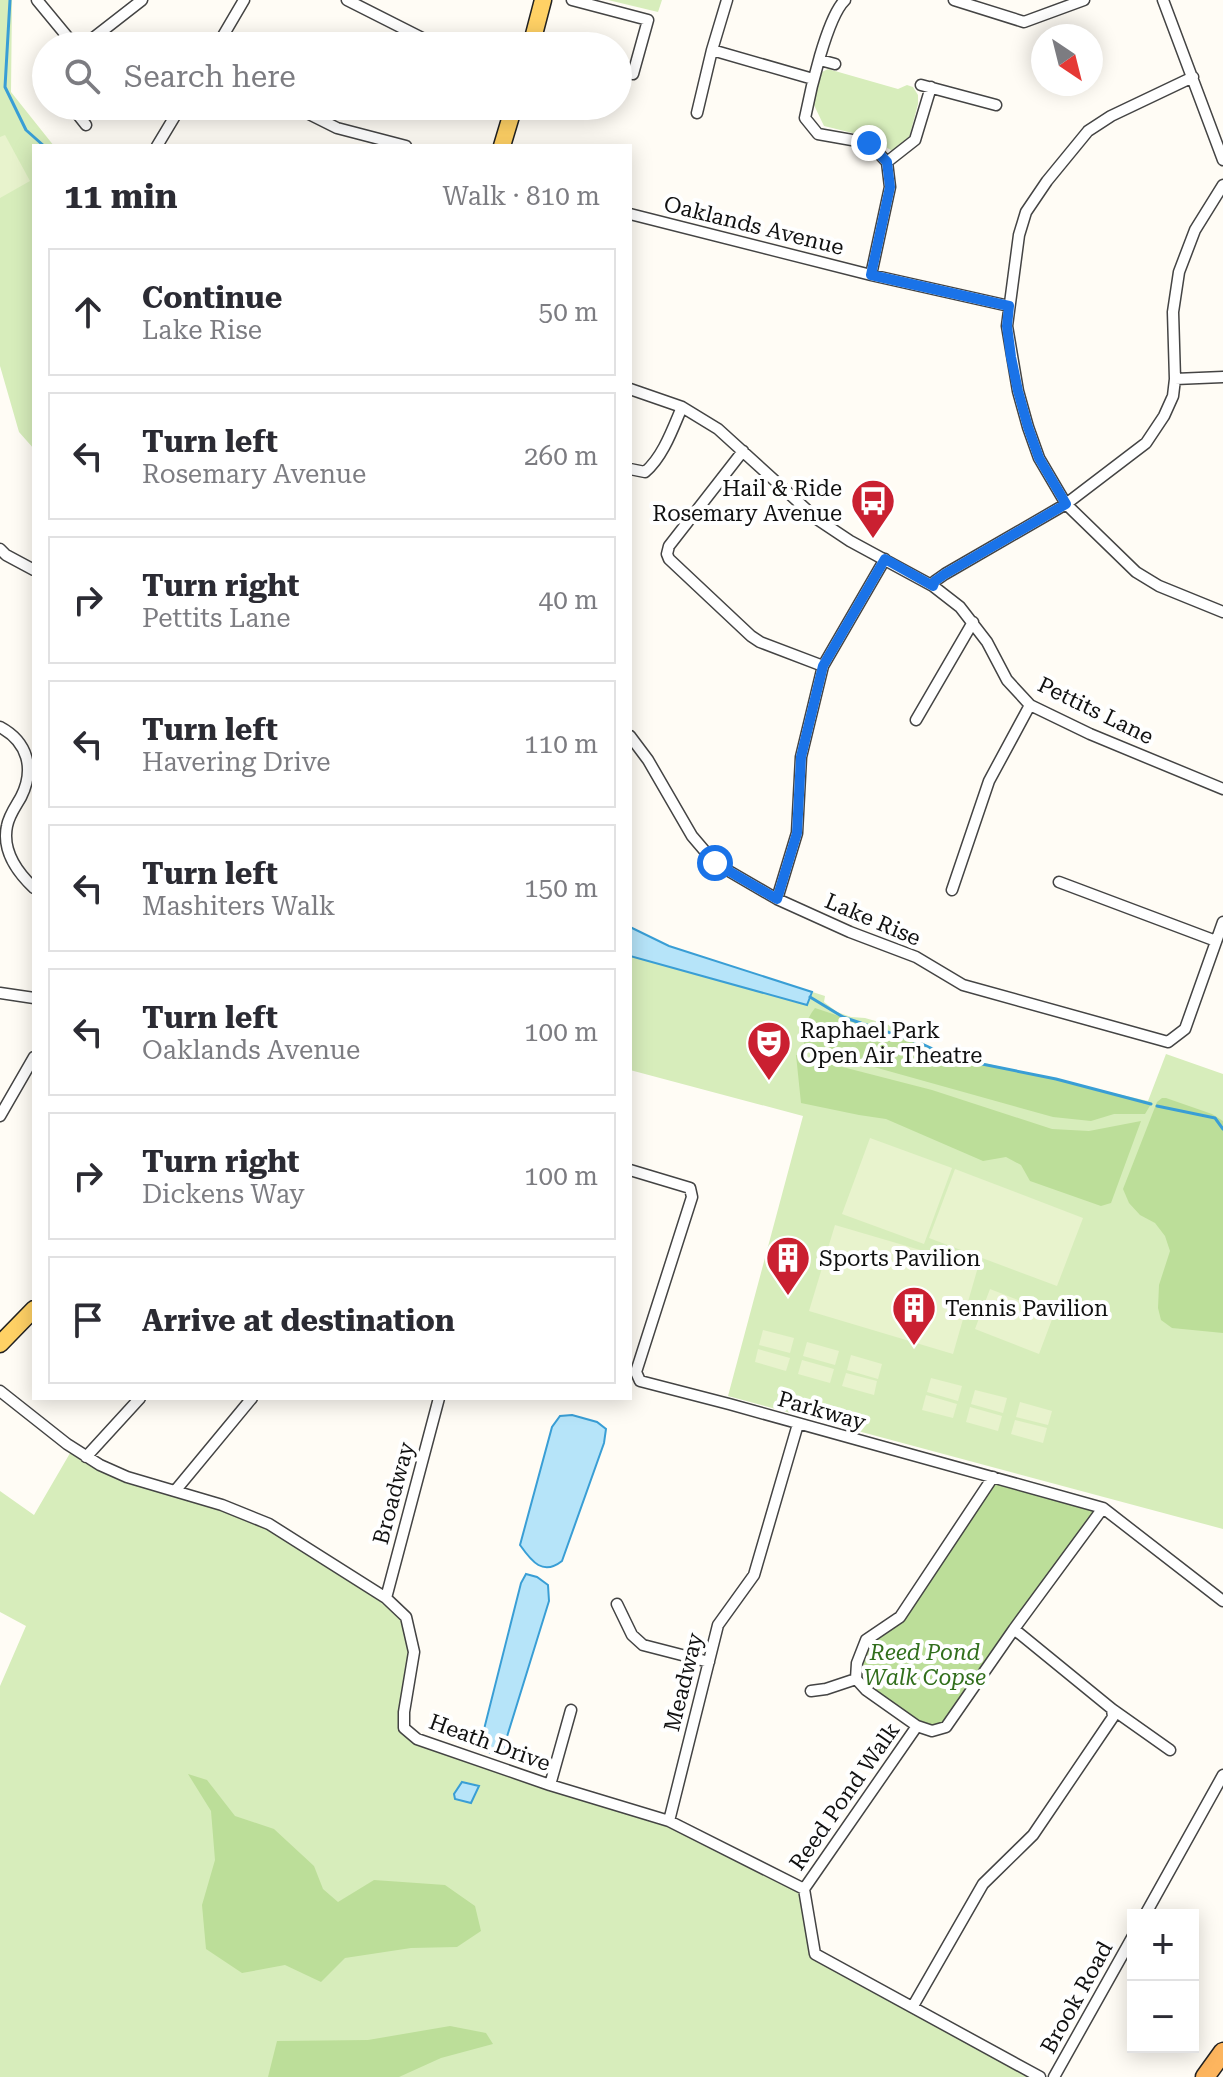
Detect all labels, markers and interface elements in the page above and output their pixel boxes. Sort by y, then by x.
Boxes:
north arrow [1031,24,1103,96]
search box [32,32,632,120]
icon: search [60,54,104,98]
text: Search here [124,59,296,94]
route end [851,125,887,161]
text: 11 min [64,176,178,216]
text: Walk · 810 m [442,181,600,211]
street label: Oaklands Avenue [661,191,847,260]
text: Continue [142,280,282,315]
icon: ahead [66,290,110,334]
text: 50 m [539,297,598,327]
text: Lake Rise [142,315,262,345]
text: Turn left [142,424,278,459]
icon: left [66,434,110,478]
text: 260 m [524,441,598,471]
text: Rosemary Avenue [142,459,366,489]
place label: Hail & Ride Rosemary Avenue [652,476,842,526]
bus stop icon: Hail & Ride Rosemary Avenue [849,477,897,540]
text: Turn right [142,568,299,603]
icon: right [66,578,110,622]
text: 40 m [539,585,598,615]
text: Pettits Lane [142,603,291,633]
street label: Pettits Lane [1034,672,1158,749]
text: Turn left [142,712,278,747]
icon: left [66,722,110,766]
text: 110 m [524,729,598,759]
text: Havering Drive [142,747,331,777]
route start [697,845,733,881]
text: Turn left [142,856,278,891]
icon: left [66,866,110,910]
text: 150 m [524,873,598,903]
street label: Lake Rise [821,888,924,951]
text: Mashiters Walk [142,891,335,921]
text: Turn left [142,1000,278,1035]
icon: left [66,1010,110,1054]
text: 100 m [524,1017,598,1047]
place label: Raphael Park Open Air Theatre [800,1018,982,1068]
theatre icon: Raphael Park Open Air Theatre [745,1019,793,1082]
text: Oaklands Avenue [142,1035,360,1065]
text: Turn right [142,1144,299,1179]
icon: right [66,1154,110,1198]
text: 100 m [524,1161,598,1191]
text: Dickens Way [142,1179,305,1209]
building icon: Sports Pavilion [764,1234,812,1297]
place label: Sports Pavilion [819,1246,980,1271]
building icon: Tennis Pavilion [890,1284,938,1347]
place label: Tennis Pavilion [945,1296,1108,1321]
icon: arrive [66,1298,110,1342]
text: Arrive at destination [142,1303,455,1338]
street label: Parkway [775,1386,869,1435]
street label: Broadway [368,1439,419,1547]
street label: Meadway [659,1630,708,1734]
park label: Reed Pond Walk Copse [864,1640,986,1690]
street label: Heath Drive [426,1709,554,1776]
street label: Reed Pond Walk [784,1718,905,1875]
map controls [1127,1909,1199,2053]
button: + [1127,1909,1199,1981]
street label: Brook Road [1035,1937,1117,2058]
button: − [1127,1981,1199,2053]

